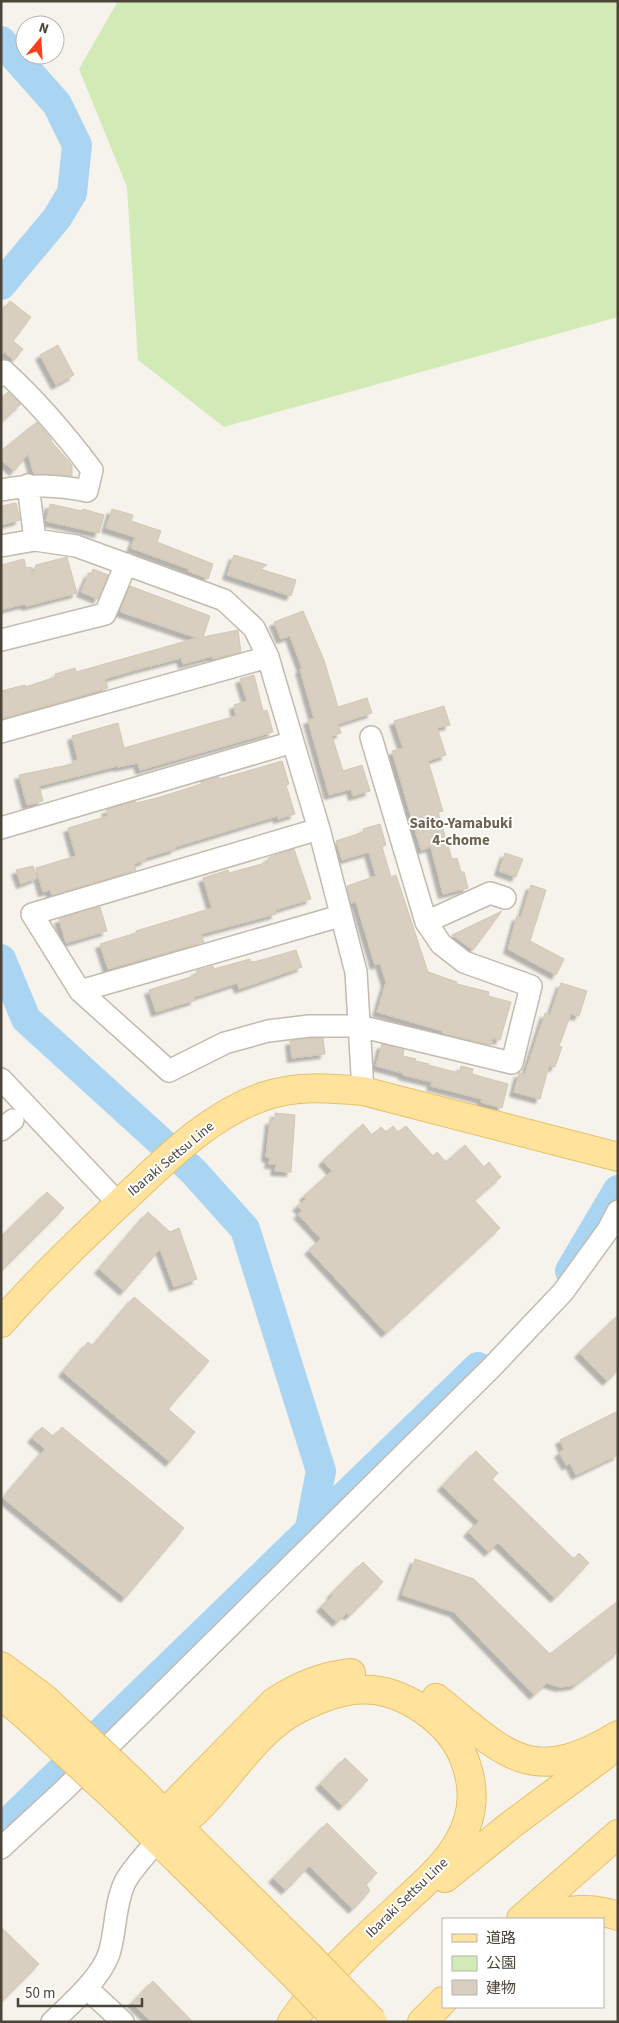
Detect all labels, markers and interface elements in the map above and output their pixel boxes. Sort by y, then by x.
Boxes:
north arrow [15,15,65,65]
text: N [36,18,51,40]
district label: Saito-Yamabuki 4-chome [410,813,512,851]
street label: Ibaraki Settsu Line [123,1117,219,1201]
street label: Ibaraki Settsu Line [361,1853,453,1943]
legend [442,1918,604,2008]
text: 道路 [486,1928,516,1949]
text: 公園 [486,1953,516,1974]
scale bar [18,1976,141,2008]
text: 建物 [486,1978,516,1999]
text: 50 m [25,1983,55,2004]

